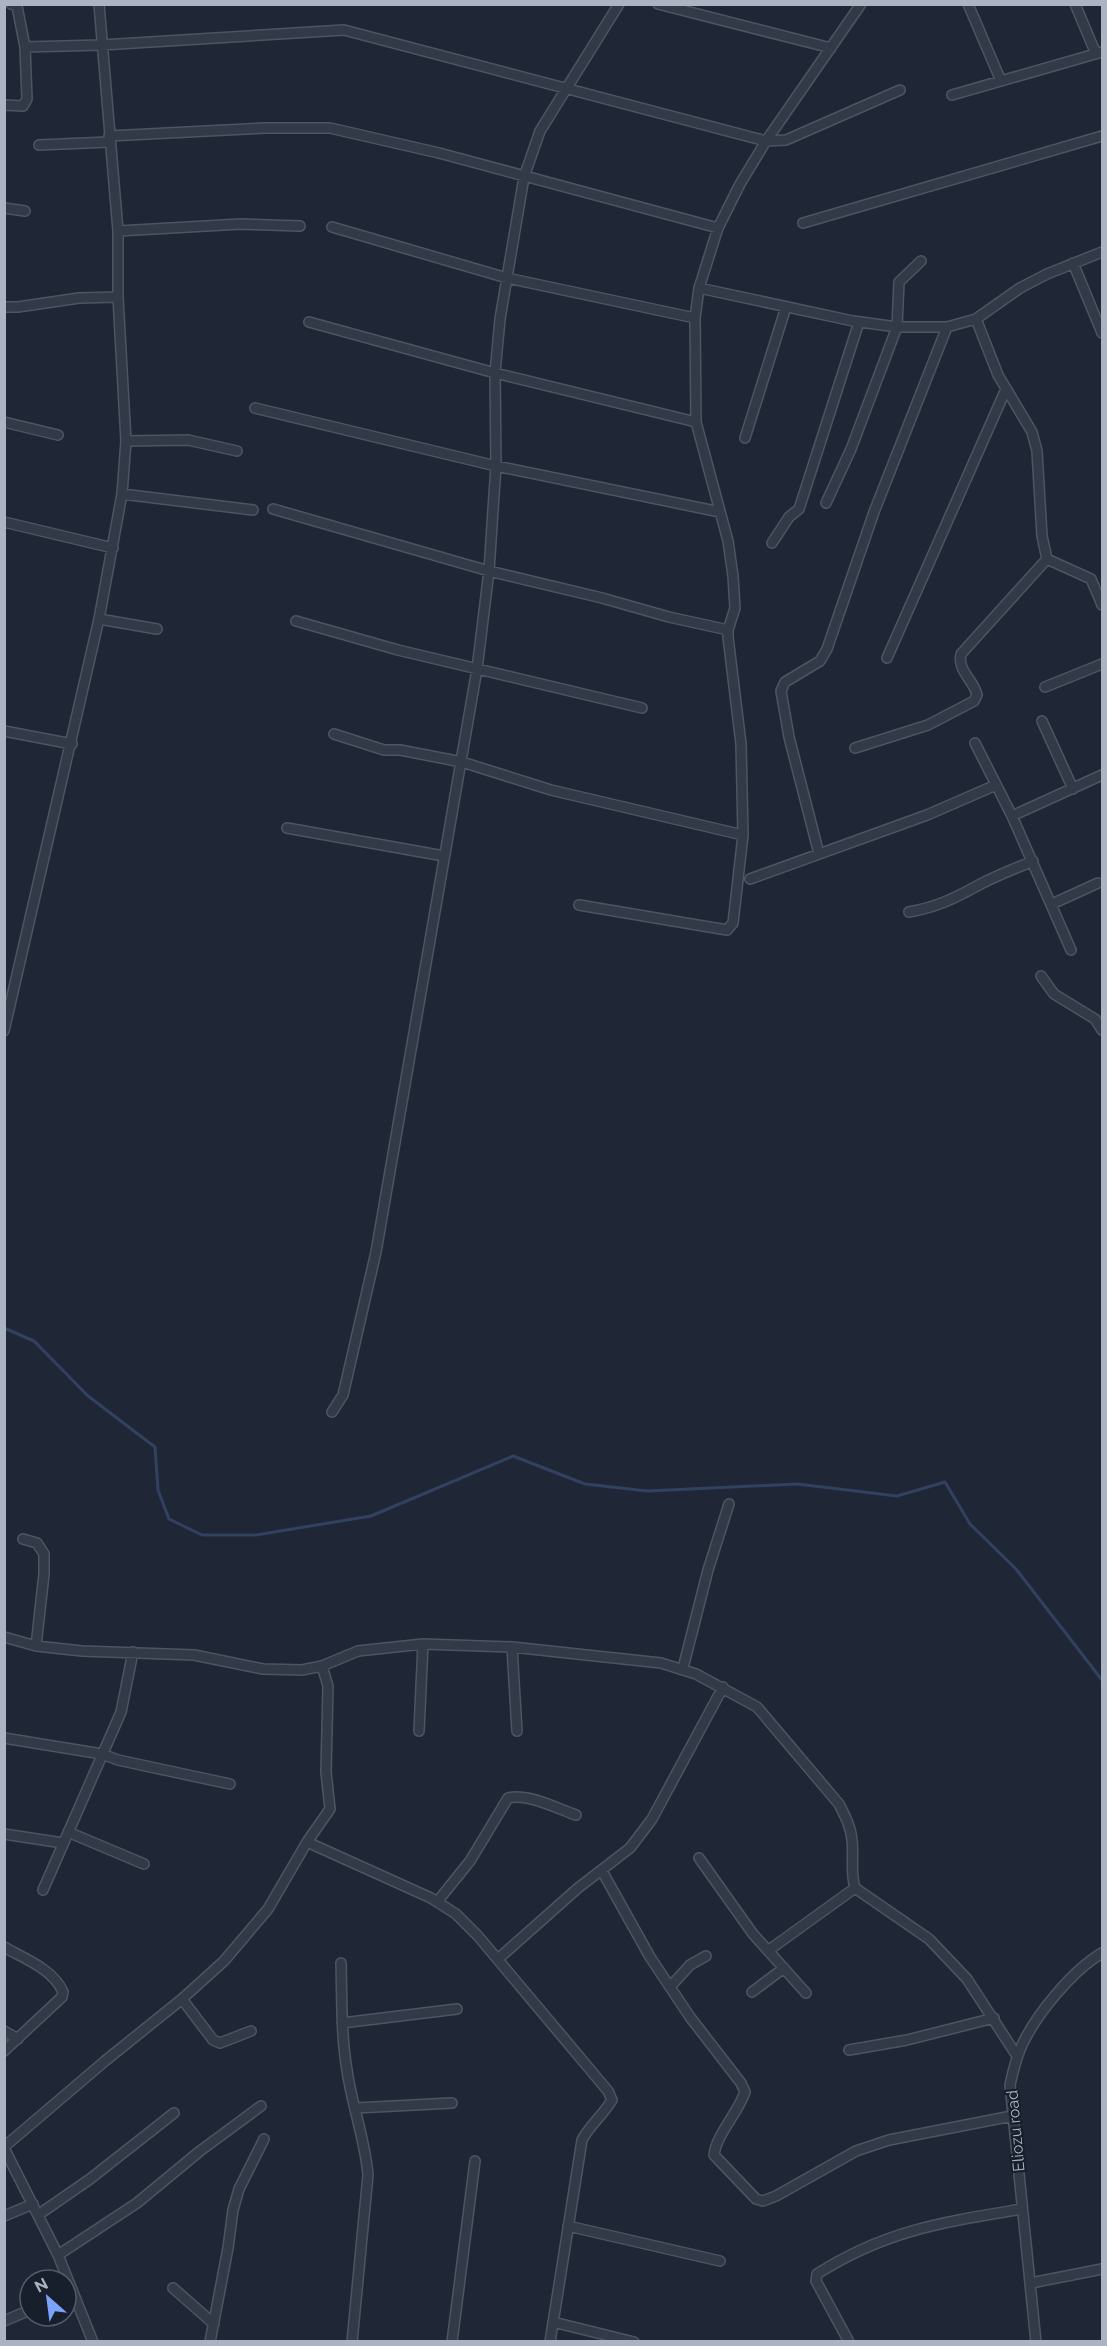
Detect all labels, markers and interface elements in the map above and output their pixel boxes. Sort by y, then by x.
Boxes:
street label: Eliozu road [1002,2089,1029,2173]
north arrow [18,2268,78,2328]
text: N [31,2274,51,2296]

